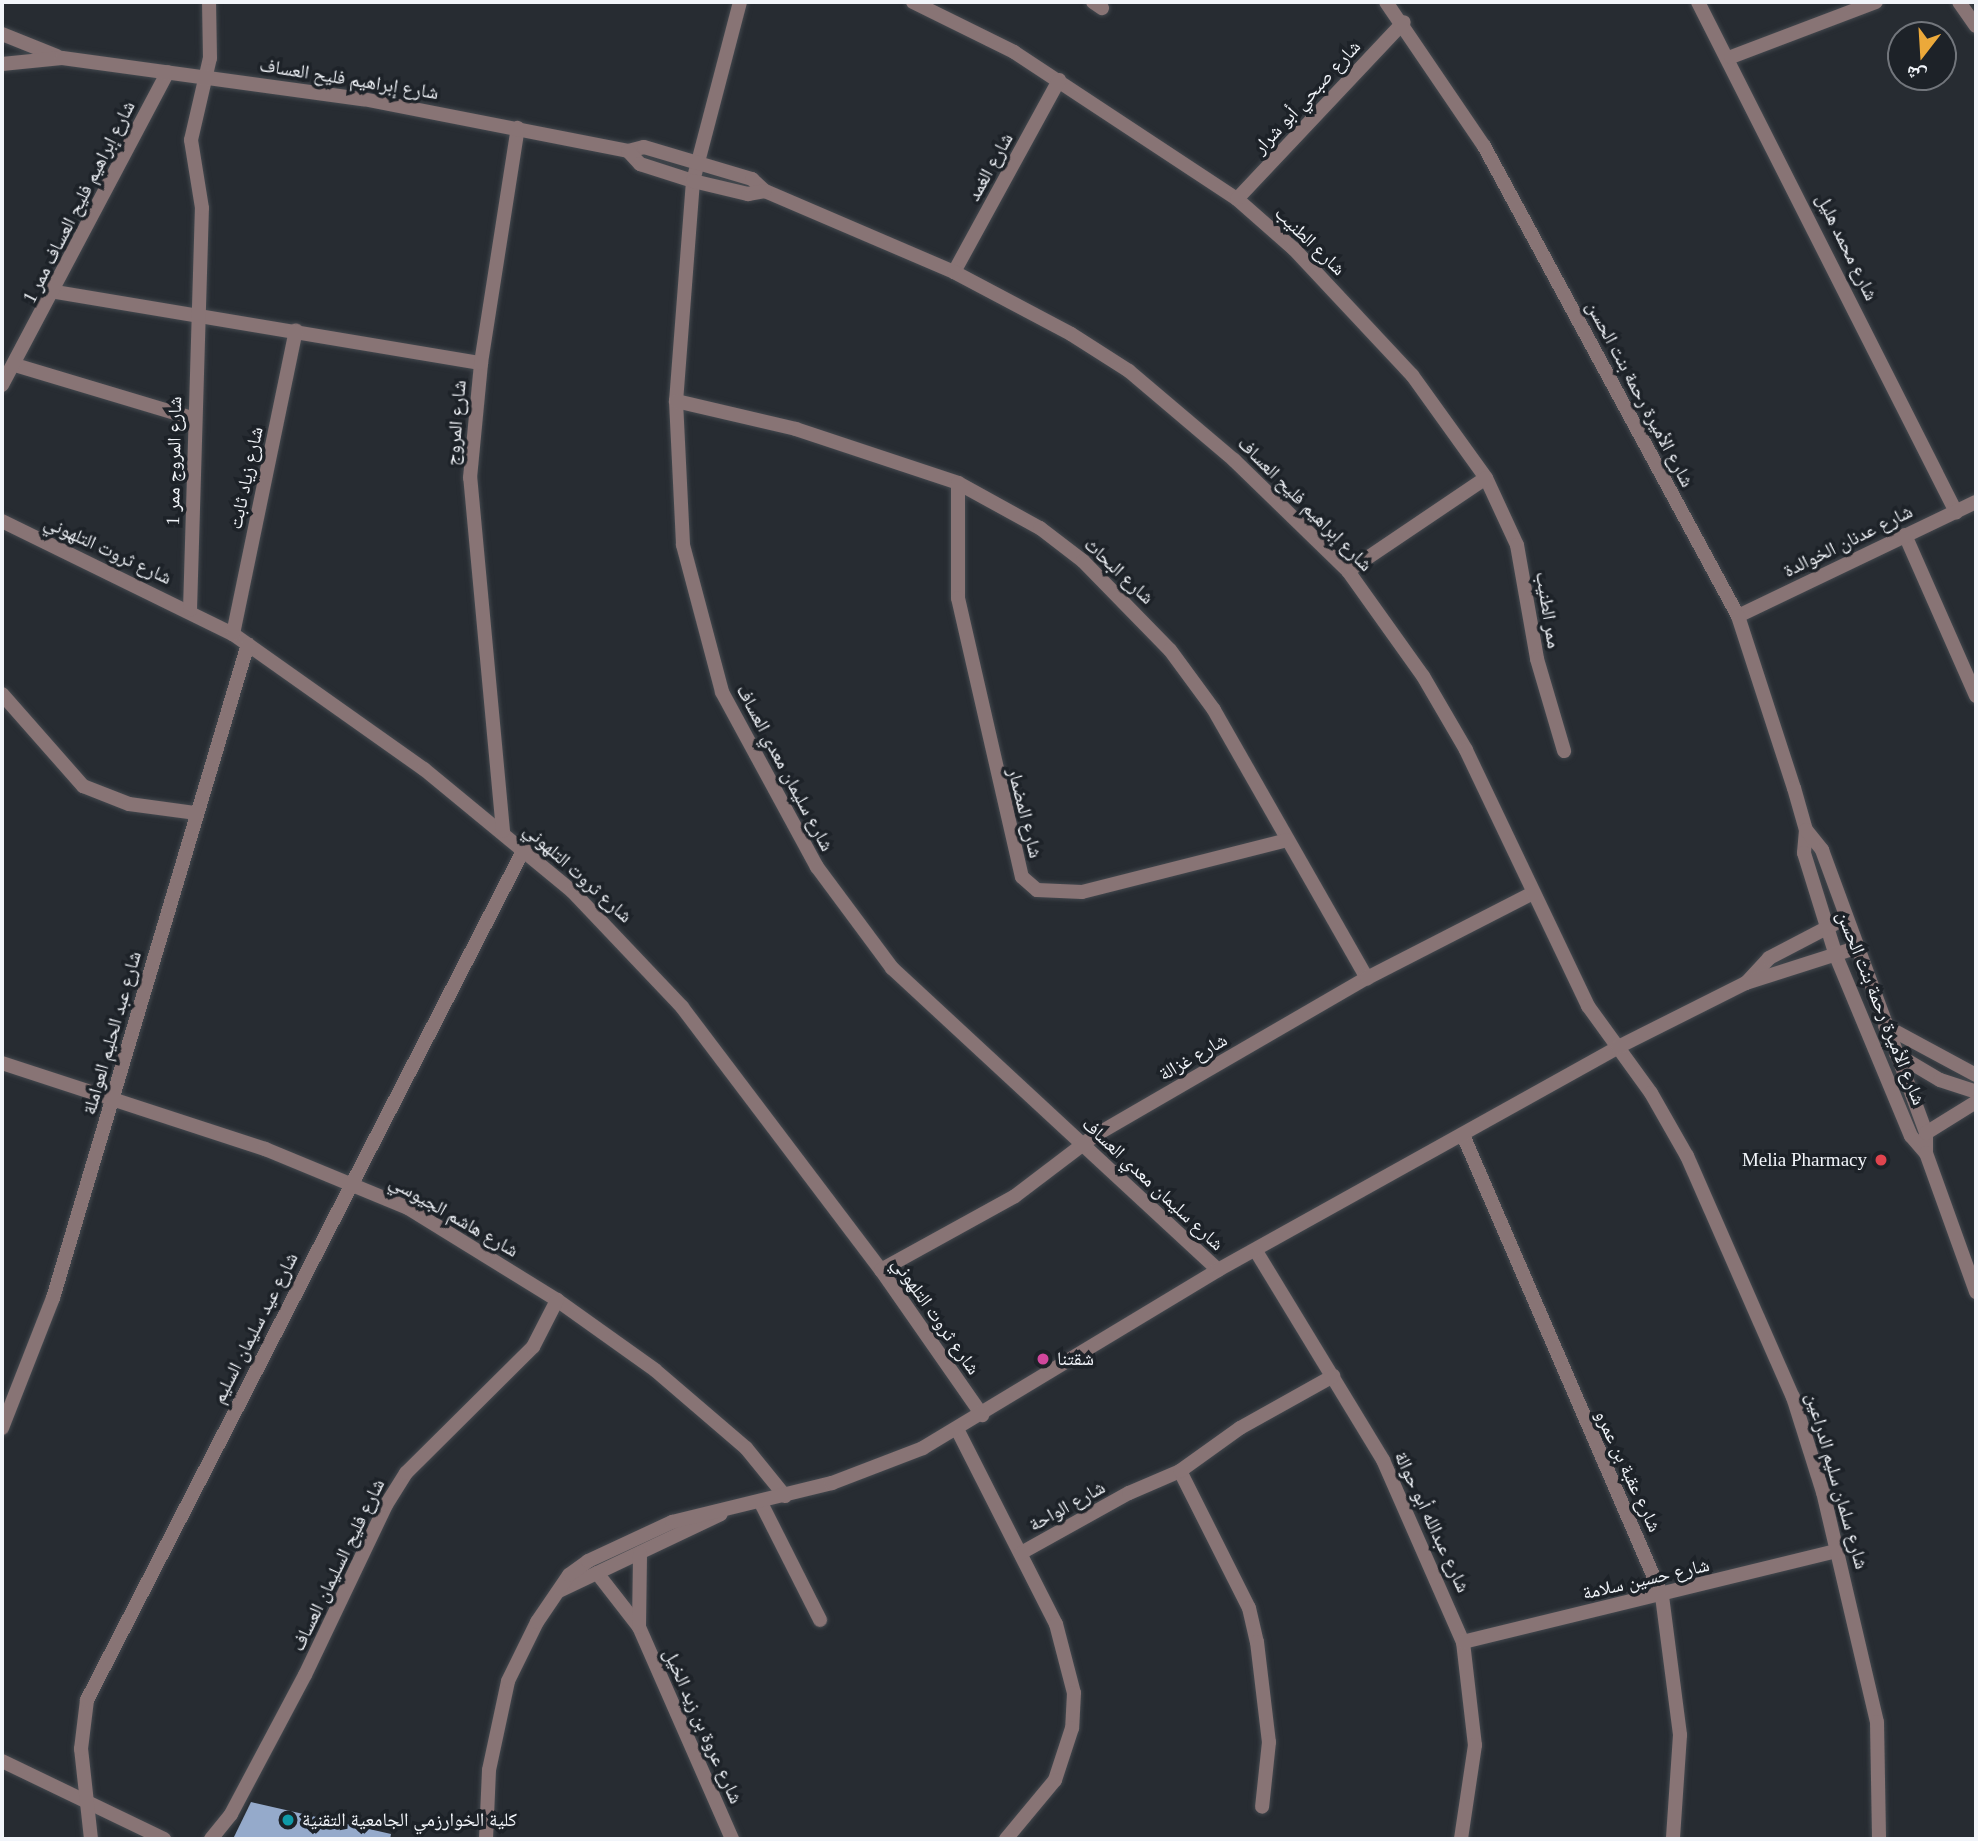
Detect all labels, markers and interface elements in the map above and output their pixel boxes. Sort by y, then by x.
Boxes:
north arrow [1887,21,1957,91]
street label: شارع صبحي أبو شرار [1248,35,1366,159]
street label: شارع إبراهيم فليح العساف [258,54,440,104]
text: ش [1904,62,1929,88]
street label: شارع إبراهيم فليح العساف ممر 1 [18,97,140,307]
street label: شارع الغمد [962,129,1018,205]
street label: شارع محمد هليل [1811,190,1883,304]
street label: شارع الطنيب [1270,202,1350,280]
street label: شارع الأميرة رحمة بنت الحسن [1581,297,1699,491]
street label: شارع المروج [441,379,471,467]
street label: شارع المروج ممر 1 [161,396,187,526]
street label: شارع زياد ثابت [224,425,268,531]
street label: شارع إبراهيم فليح العساف [1233,432,1377,576]
street label: شارع عدنان الخوالدة [1780,500,1916,582]
street label: شارع ثروت التلهوني [41,511,175,589]
street label: شارع البحاث [1079,533,1159,609]
street label: ممر الطنيب [1531,570,1565,650]
street label: شارع سليمان معدي العساف [731,681,839,855]
street label: شارع المضمار [1003,766,1047,860]
street label: شارع ثروت التلهوني [519,818,637,928]
street label: شارع الأميرة رحمة بنت الحسن [1832,908,1930,1108]
street label: شارع عبد الحليم العواملة [78,949,146,1117]
street label: شارع غزالة [1155,1028,1231,1086]
street label: شارع سليمان معدي العساف [1077,1112,1229,1256]
place label: Melia Pharmacy [1742,1149,1867,1171]
marker: Melia Pharmacy [1873,1152,1889,1168]
street label: شارع هاشم الجيوسي [385,1170,523,1262]
street label: شارع عيد سليمان السليم [207,1249,303,1407]
street label: شارع ثروت التلهوني [887,1253,985,1379]
place label: شقتنا [1057,1348,1094,1370]
marker: شقتنا [1035,1351,1051,1367]
street label: شارع سلمان سليم الدراعين [1801,1390,1873,1572]
street label: شارع عقبة بن عمرو [1590,1406,1666,1536]
street label: شارع عبدالله أبو حوالة [1389,1448,1475,1596]
street label: شارع فليح السليمان العساف [286,1475,390,1655]
street label: شارع الواحة [1025,1476,1109,1536]
street label: شارع حسين سلامة [1580,1553,1712,1605]
street label: شارع عروة بن زيد الخيل [659,1645,747,1807]
place label: كلية الخوارزمي الجامعية التقنية [302,1809,517,1831]
marker: كلية الخوارزمي الجامعية التقنية [280,1812,296,1828]

